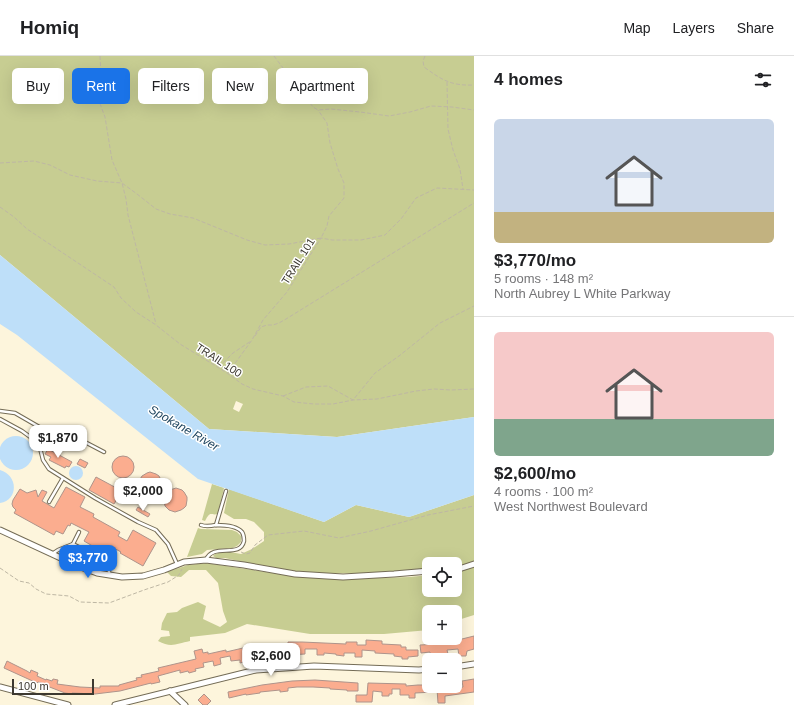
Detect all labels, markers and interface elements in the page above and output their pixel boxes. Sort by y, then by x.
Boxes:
text: Homiq [20,17,79,38]
text: Map [623,20,651,36]
text: Layers [673,20,715,36]
text: Share [737,20,774,36]
chip: Buy [12,68,64,104]
chip: Rent [72,68,130,104]
chip: Filters [138,68,204,104]
chip: New [212,68,268,104]
chip: Apartment [276,68,368,104]
icon: filters [752,69,774,91]
text: 4 homes [494,70,563,89]
icon: home [598,145,670,217]
street label: TRAIL 101 [279,236,317,286]
text: $3,770/mo [494,251,576,270]
text: 5 rooms · 148 m² [494,271,593,286]
text: North Aubrey L White Parkway [494,286,671,301]
street label: TRAIL 100 [194,341,244,379]
icon: home [598,358,670,430]
water label: Spokane River [146,402,222,454]
pin: $1,870 [25,425,91,459]
text: $1,870 [38,430,78,445]
text: $2,600/mo [494,464,576,483]
pin: $2,000 [110,478,176,512]
text: $2,000 [123,483,163,498]
text: 4 rooms · 100 m² [494,484,593,499]
text: West Northwest Boulevard [494,499,648,514]
pin: $3,770 [55,545,121,579]
text: $3,770 [68,550,108,565]
map controls [422,557,462,693]
button: locate [422,557,462,597]
button: + [422,605,462,645]
pin: $2,600 [238,643,304,677]
text: $2,600 [251,648,291,663]
button: − [422,653,462,693]
scale bar [12,677,94,696]
text: 100 m [18,680,49,692]

